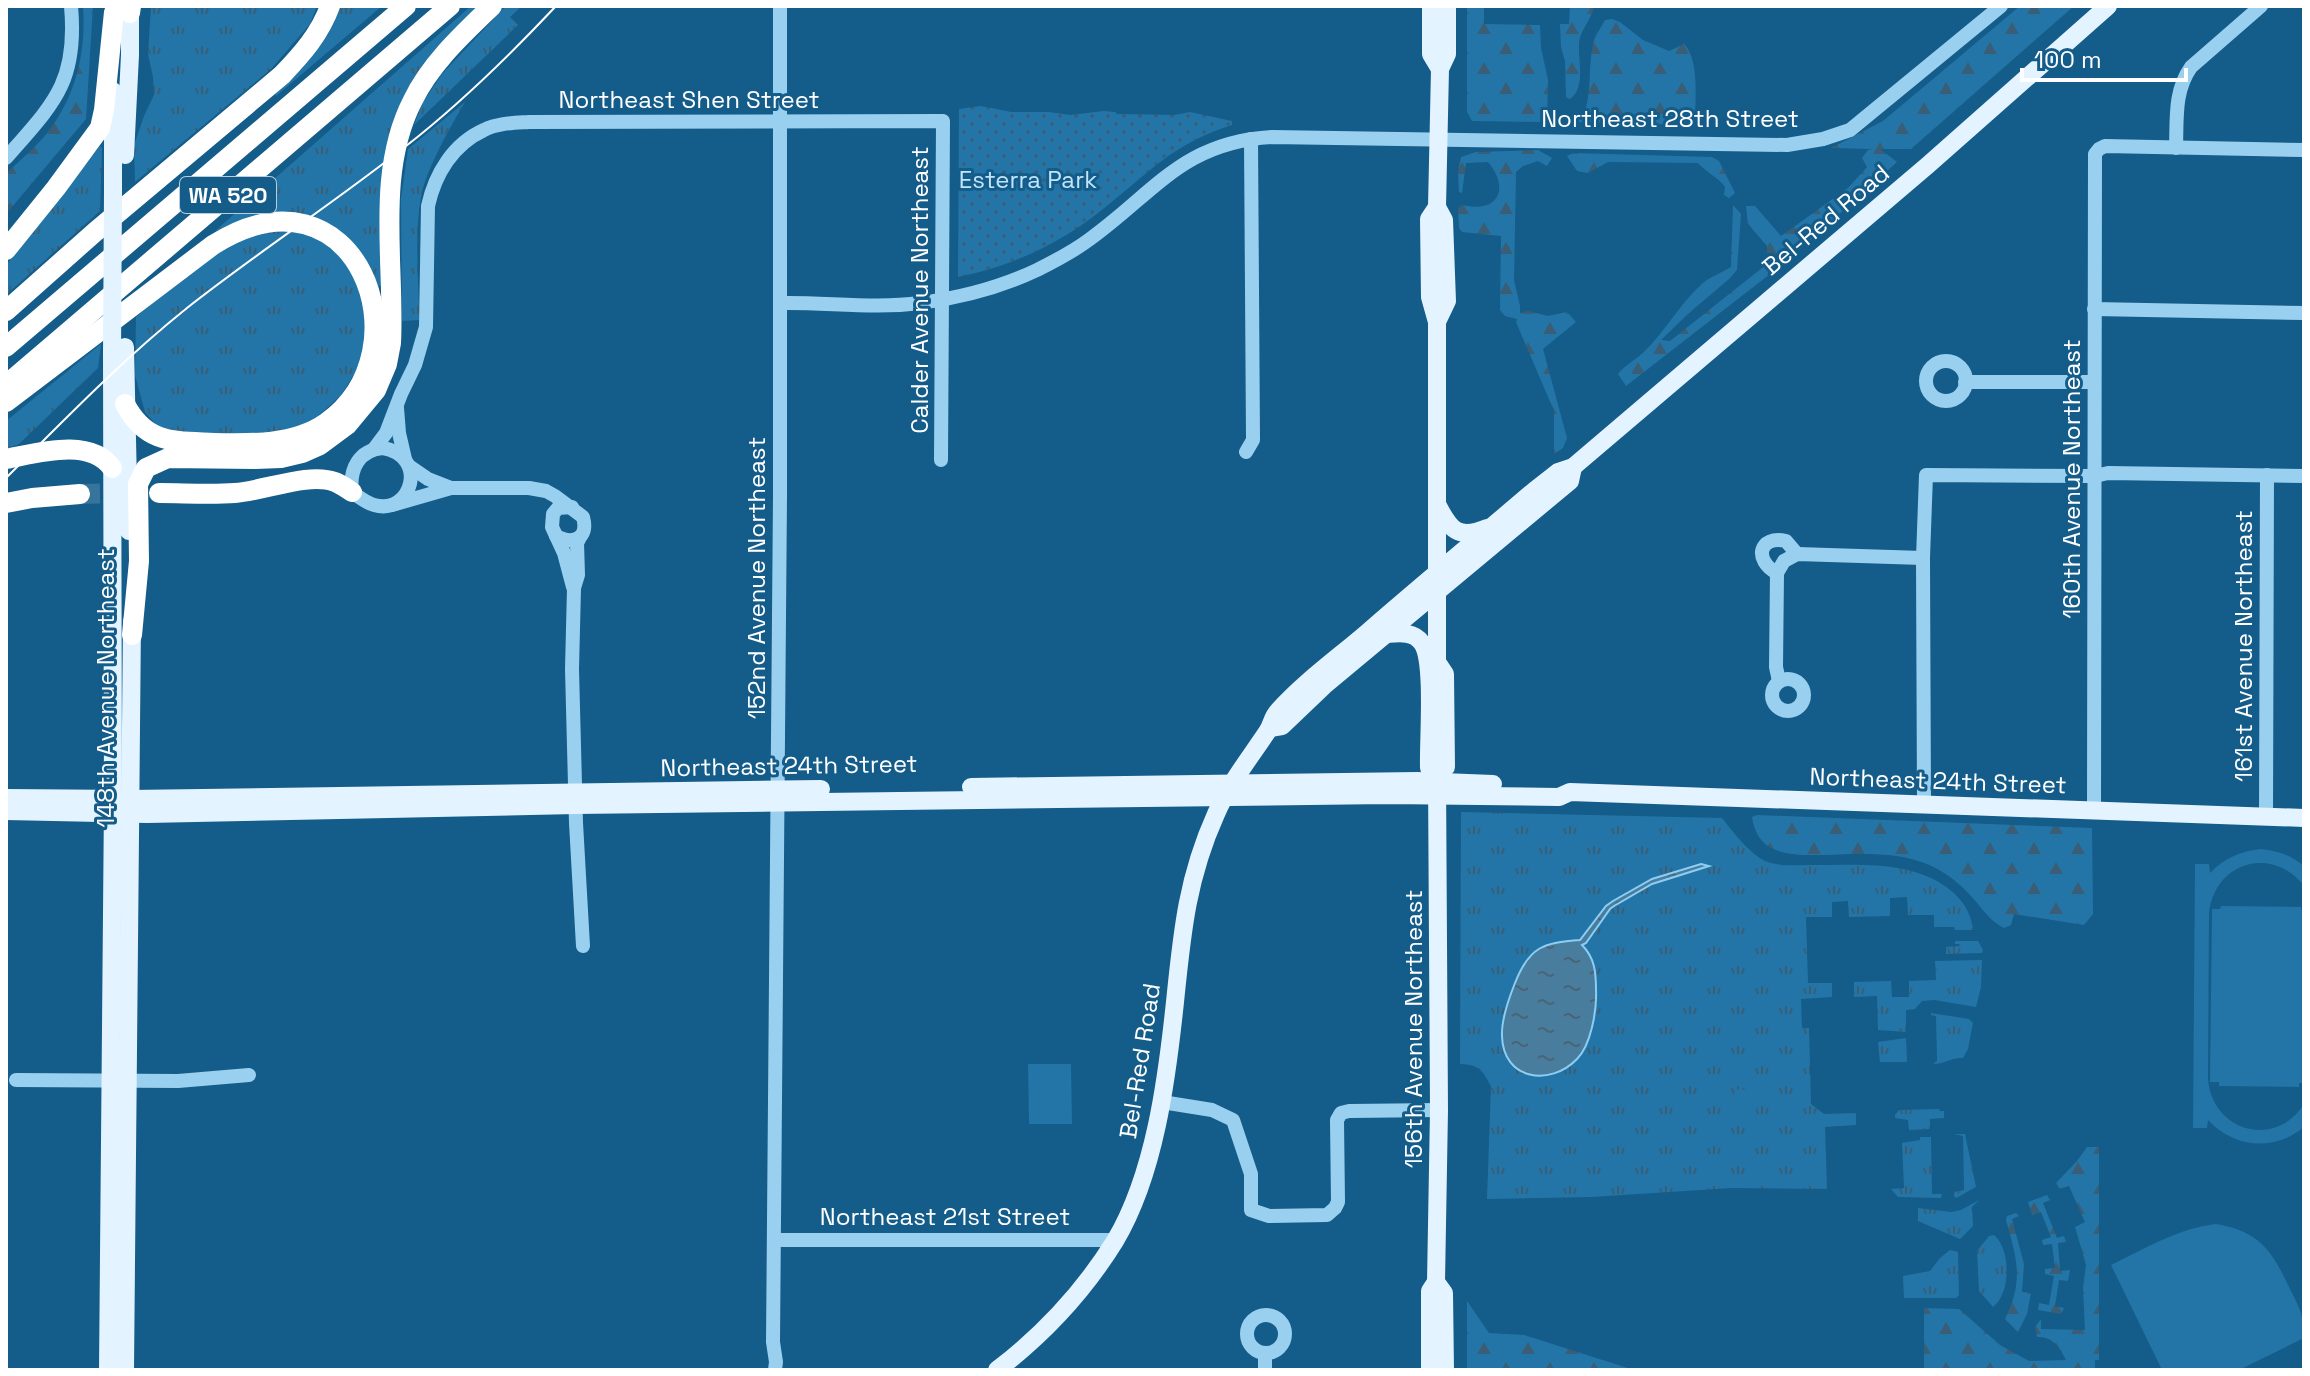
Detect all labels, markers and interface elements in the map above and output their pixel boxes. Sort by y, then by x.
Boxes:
scale bar [2022,32,2186,82]
text: 100 m [2034,44,2102,75]
street label: Northeast Shen Street [559,84,819,115]
street label: Northeast 28th Street [1541,103,1799,134]
street label: Calder Avenue Northeast [904,146,935,434]
street label: Bel-Red Road [1756,157,1896,282]
park label: Esterra Park [959,164,1097,195]
road number: WA 520 [180,177,276,213]
street label: 160th Avenue Northeast [2056,339,2087,619]
street label: 152nd Avenue Northeast [741,437,772,719]
street label: 161st Avenue Northeast [2228,510,2259,782]
street label: 148th Avenue Northeast [90,548,121,828]
street label: Northeast 24th Street [660,748,918,783]
street label: Northeast 24th Street [1809,761,2067,800]
street label: 156th Avenue Northeast [1398,890,1429,1168]
street label: Bel-Red Road [1112,981,1167,1141]
street label: Northeast 21st Street [820,1201,1070,1232]

